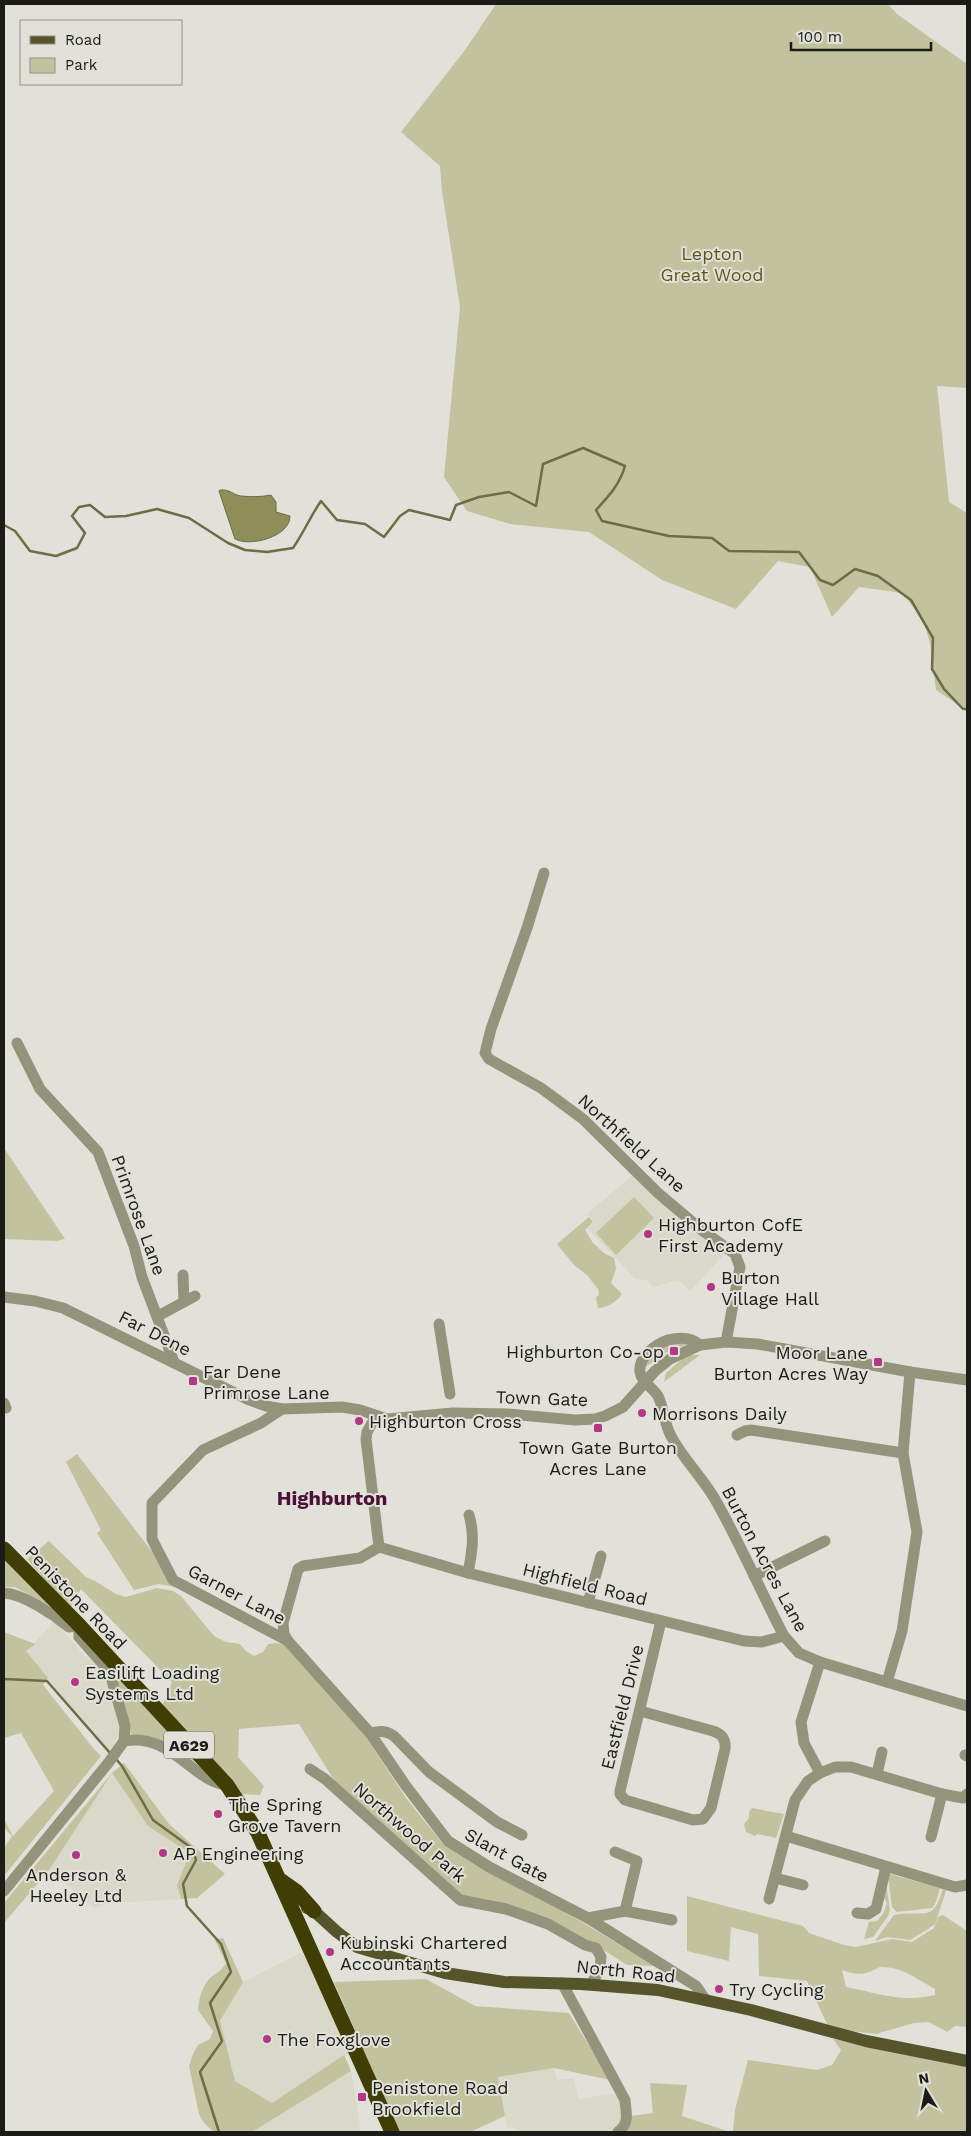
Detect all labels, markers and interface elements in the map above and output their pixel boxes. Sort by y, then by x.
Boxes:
legend [20,20,182,85]
scale bar [791,20,931,52]
text: 100 m [798,28,842,46]
text: Road [65,31,102,49]
text: Park [65,56,98,74]
park label: Lepton Great Wood [660,243,764,285]
street label: Northfield Lane [574,1089,690,1197]
street label: Primrose Lane [107,1152,171,1278]
place label: Highburton CofE First Academy [658,1214,803,1256]
marker: Highburton CofE First Academy [642,1228,654,1240]
place label: Burton Village Hall [721,1267,820,1309]
marker: Burton Village Hall [705,1281,717,1293]
street label: Far Dene [115,1306,195,1360]
place label: Highburton Co-op [506,1341,664,1362]
place label: Moor Lane Burton Acres Way [713,1342,869,1384]
marker: Highburton Co-op [668,1345,680,1357]
marker: Moor Lane Burton Acres Way [872,1356,884,1368]
place label: Far Dene Primrose Lane [203,1361,330,1403]
marker: Far Dene Primrose Lane [187,1375,199,1387]
street label: Town Gate [495,1386,589,1410]
place label: Morrisons Daily [652,1403,788,1424]
marker: Morrisons Daily [636,1407,648,1419]
place label: Highburton Cross [369,1411,522,1432]
marker: Highburton Cross [353,1415,365,1427]
marker: Town Gate Burton Acres Lane [592,1422,604,1434]
place label: Town Gate Burton Acres Lane [519,1437,677,1479]
street label: Burton Acres Lane [718,1483,812,1635]
district label: Highburton [277,1486,387,1510]
street label: Penistone Road [21,1541,131,1653]
street label: Highfield Road [520,1558,650,1610]
street label: Garner Lane [185,1559,289,1629]
street label: Eastfield Drive [596,1642,648,1772]
place label: Easilift Loading Systems Ltd [85,1662,220,1704]
marker: Easilift Loading Systems Ltd [69,1676,81,1688]
road number: A629 [164,1732,214,1758]
street label: Northwood Park [350,1778,470,1886]
place label: The Spring Grove Tavern [228,1794,341,1836]
marker: The Spring Grove Tavern [212,1808,224,1820]
street label: Slant Gate [461,1823,553,1887]
place label: AP Engineering [173,1843,304,1864]
marker: AP Engineering [157,1847,169,1859]
marker: Anderson & Heeley Ltd [70,1849,82,1861]
place label: Anderson & Heeley Ltd [26,1864,127,1906]
place label: Kubinski Chartered Accountants [340,1932,507,1974]
marker: Kubinski Chartered Accountants [324,1946,336,1958]
street label: North Road [575,1955,677,1987]
place label: Try Cycling [729,1979,824,2000]
marker: Try Cycling [713,1983,725,1995]
place label: The Foxglove [277,2029,391,2050]
marker: The Foxglove [261,2033,273,2045]
north arrow [901,2066,951,2116]
text: N [917,2069,930,2087]
place label: Penistone Road Brookfield [372,2077,509,2119]
marker: Penistone Road Brookfield [356,2091,368,2103]

